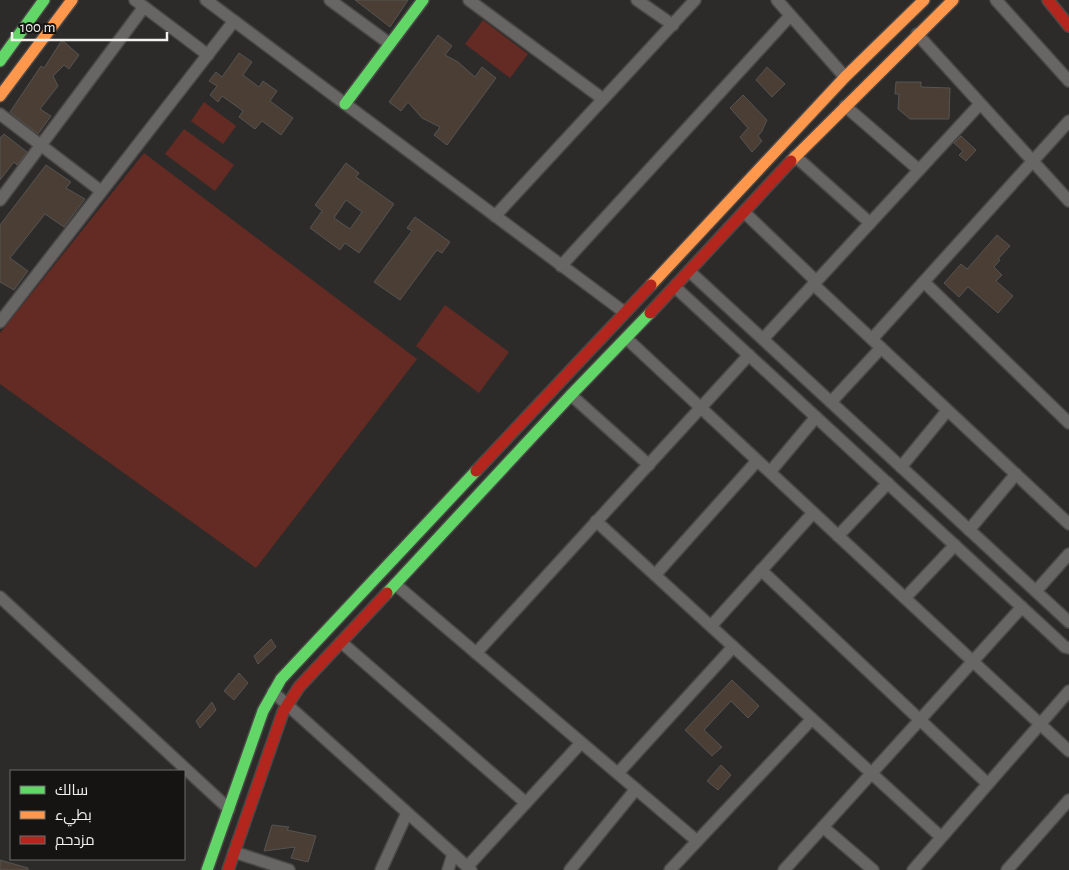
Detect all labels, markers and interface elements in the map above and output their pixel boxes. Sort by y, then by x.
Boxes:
scale bar [12,10,168,42]
text: 100 m [20,20,55,35]
legend [10,770,185,860]
text: سالك [55,783,88,798]
text: بطيء [55,808,92,827]
text: مزدحم [55,833,95,850]

